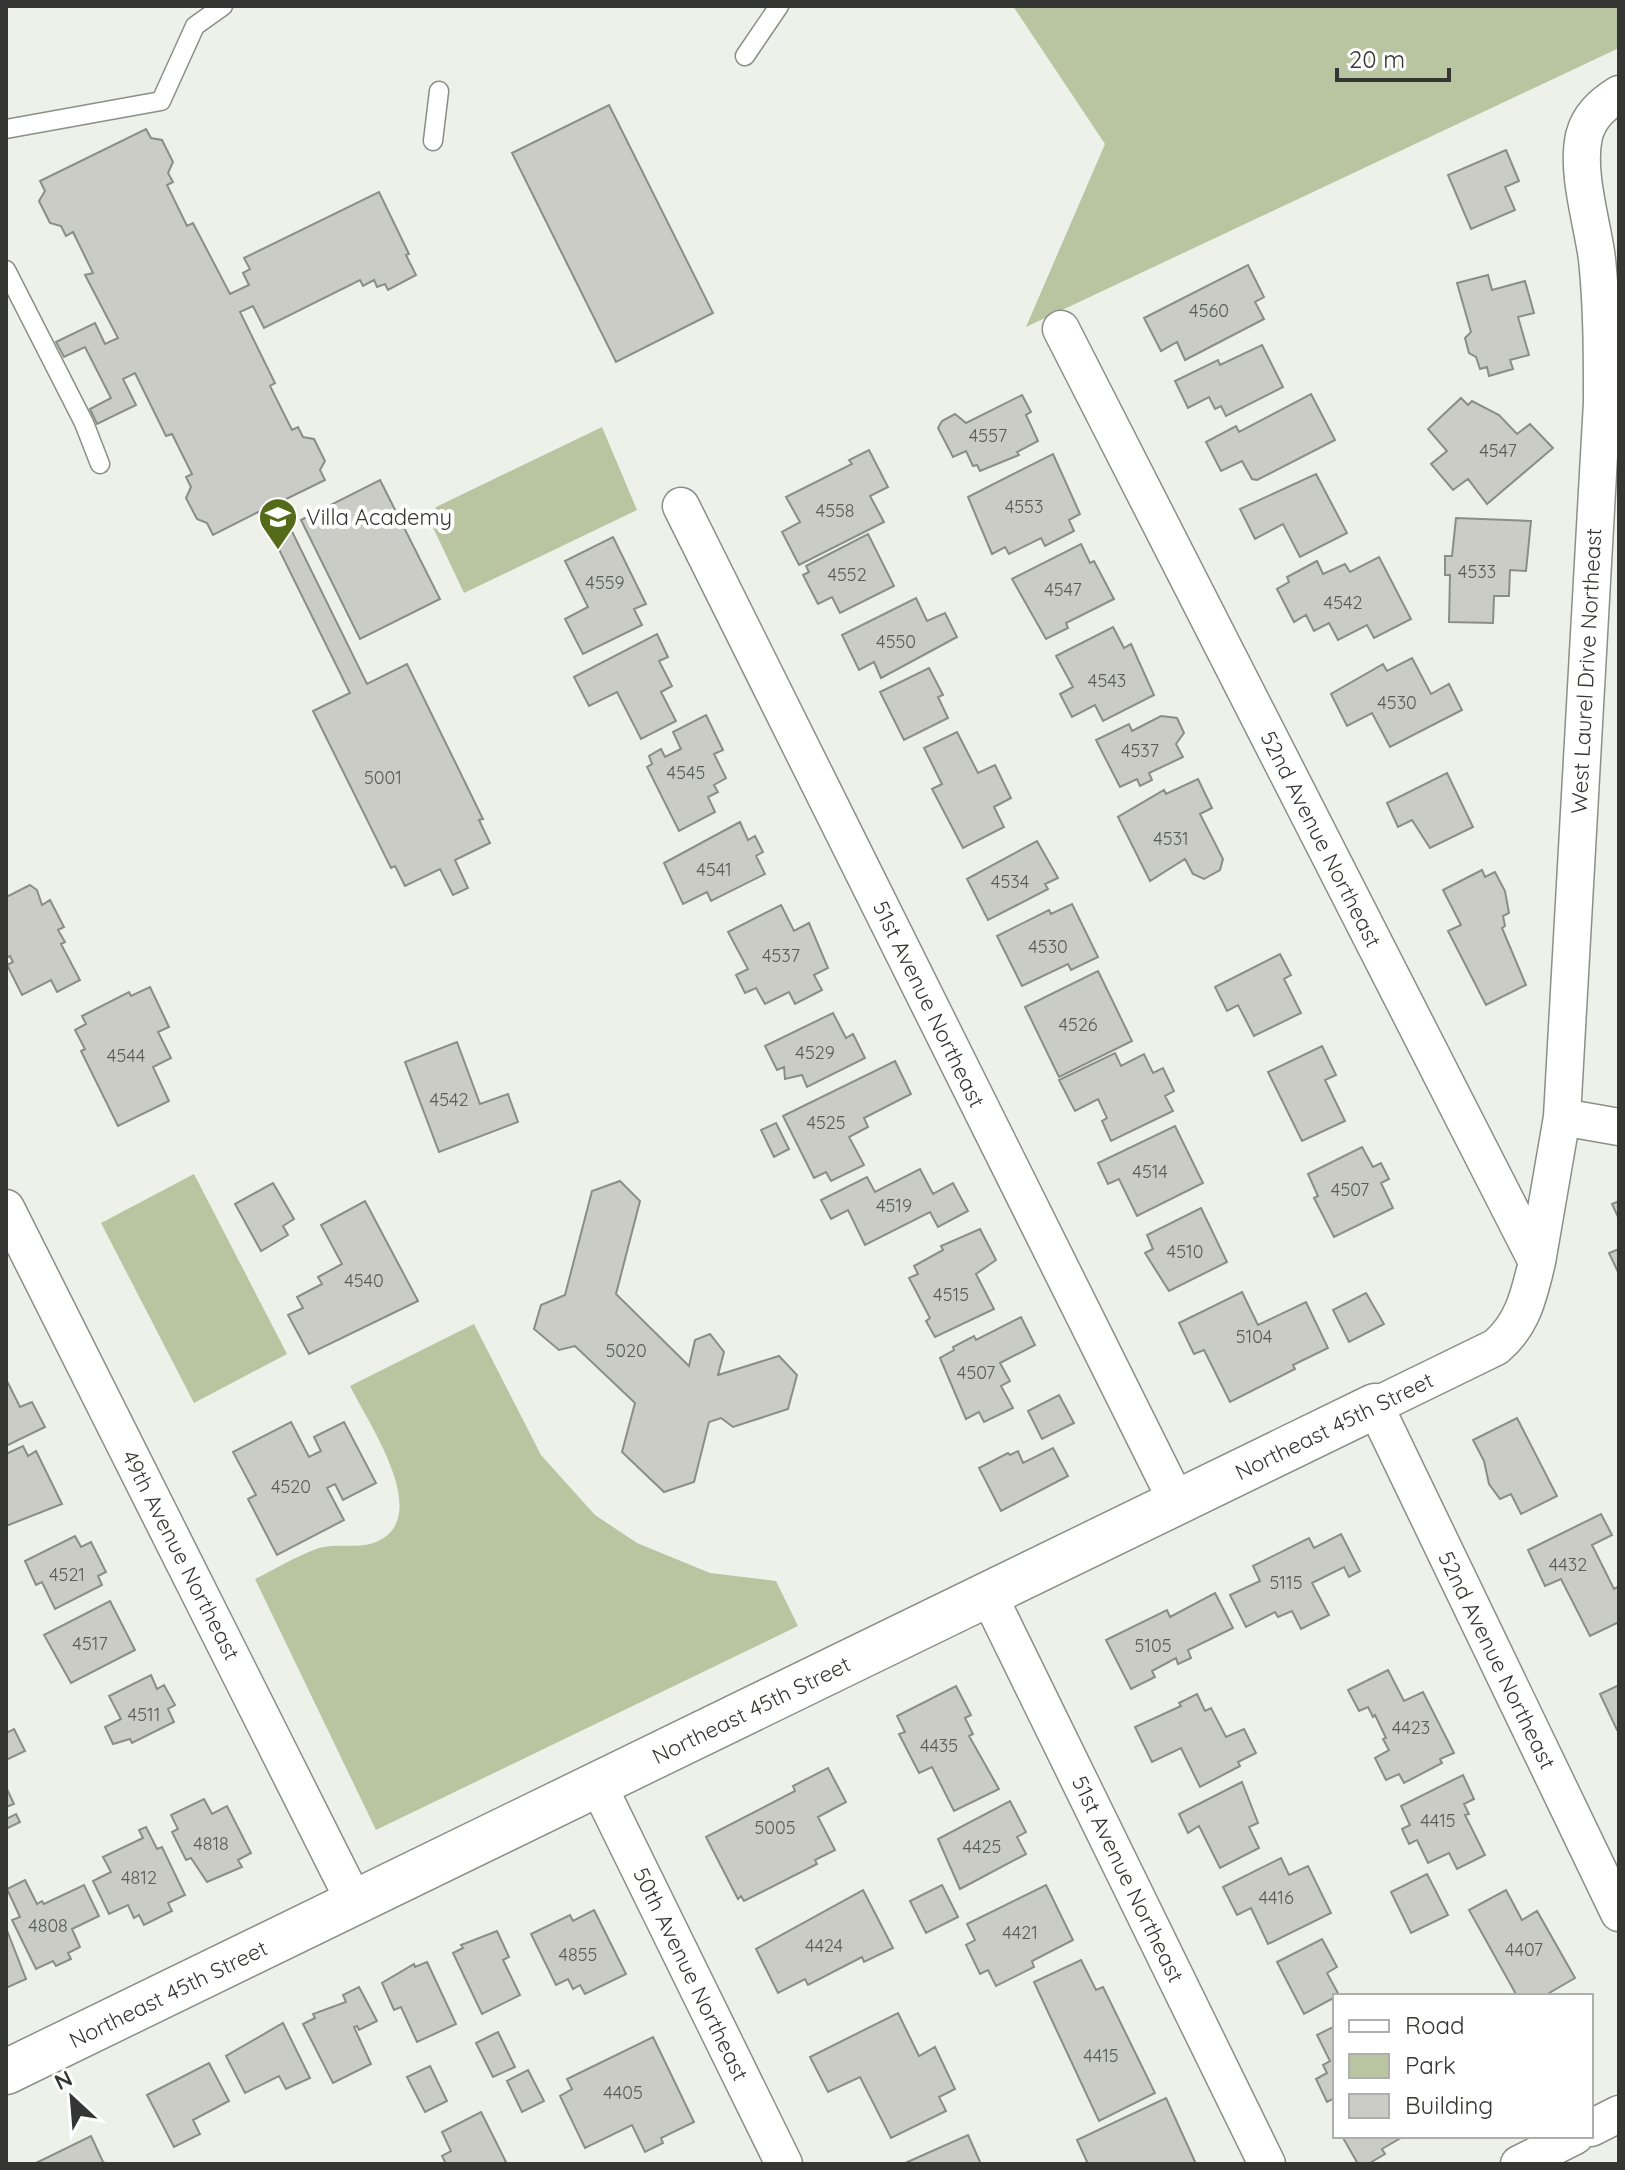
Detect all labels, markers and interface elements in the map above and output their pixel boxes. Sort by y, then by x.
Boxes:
scale bar [1337,32,1449,82]
text: 20 m [1349,44,1405,74]
house number: 4560 [1189,299,1229,322]
house number: 4557 [969,424,1007,447]
house number: 4547 [1479,439,1517,462]
house number: 4553 [1005,495,1043,518]
school or university icon: Villa Academy [257,496,299,551]
house number: 4558 [816,499,854,522]
place label: Villa Academy [306,503,452,531]
street label: West Laurel Drive Northeast [1565,527,1607,815]
house number: 4533 [1458,560,1496,583]
house number: 4552 [827,563,867,586]
house number: 4559 [585,571,625,594]
house number: 4547 [1044,578,1082,601]
house number: 4542 [1324,591,1362,614]
house number: 4550 [876,630,916,653]
house number: 4543 [1088,669,1126,692]
house number: 4530 [1377,691,1417,714]
street label: 52nd Avenue Northeast [1254,726,1388,952]
house number: 4537 [1121,739,1159,762]
house number: 4545 [667,761,705,784]
house number: 5001 [364,766,402,789]
house number: 4531 [1153,827,1189,850]
house number: 4541 [696,858,732,881]
house number: 4534 [991,870,1029,893]
street label: 51st Avenue Northeast [867,896,991,1112]
house number: 4530 [1028,935,1068,958]
house number: 4537 [762,944,800,967]
house number: 4526 [1058,1013,1098,1036]
house number: 4529 [795,1041,835,1064]
house number: 4544 [107,1044,145,1067]
house number: 4542 [430,1088,468,1111]
house number: 4525 [806,1111,846,1134]
house number: 4514 [1132,1160,1168,1183]
house number: 4507 [1331,1178,1369,1201]
house number: 4519 [876,1194,912,1217]
house number: 4510 [1167,1240,1203,1263]
house number: 4540 [344,1269,384,1292]
house number: 4515 [933,1283,969,1306]
house number: 5104 [1236,1325,1272,1348]
house number: 5020 [605,1339,647,1362]
house number: 4507 [957,1361,995,1384]
street label: Northeast 45th Street [1230,1366,1438,1486]
street label: 49th Avenue Northeast [116,1445,246,1665]
house number: 4520 [271,1475,311,1498]
street label: 52nd Avenue Northeast [1432,1547,1562,1773]
house number: 4432 [1549,1553,1587,1576]
house number: 4521 [49,1563,85,1586]
house number: 5115 [1270,1571,1302,1594]
house number: 4517 [72,1632,108,1655]
house number: 5105 [1135,1634,1172,1657]
street label: Northeast 45th Street [647,1650,855,1770]
house number: 4511 [128,1703,160,1726]
house number: 4423 [1392,1716,1430,1739]
house number: 4435 [920,1734,958,1757]
street label: 51st Avenue Northeast [1066,1771,1190,1987]
house number: 4415 [1420,1809,1456,1832]
house number: 5005 [754,1816,796,1839]
house number: 4818 [193,1832,229,1855]
house number: 4425 [963,1835,1001,1858]
street label: 50th Avenue Northeast [627,1863,755,2085]
house number: 4812 [121,1866,157,1889]
house number: 4416 [1258,1886,1294,1909]
house number: 4808 [28,1914,68,1937]
house number: 4421 [1002,1921,1038,1944]
street label: Northeast 45th Street [64,1934,272,2054]
house number: 4424 [805,1934,843,1957]
house number: 4407 [1505,1938,1543,1961]
house number: 4855 [559,1943,597,1966]
legend [1333,1994,1593,2138]
text: Road [1405,2010,1465,2040]
house number: 4415 [1083,2044,1119,2067]
text: Park [1405,2050,1456,2080]
north arrow [32,2058,112,2138]
text: N [50,2064,77,2096]
house number: 4405 [603,2081,643,2104]
text: Building [1405,2090,1493,2120]

